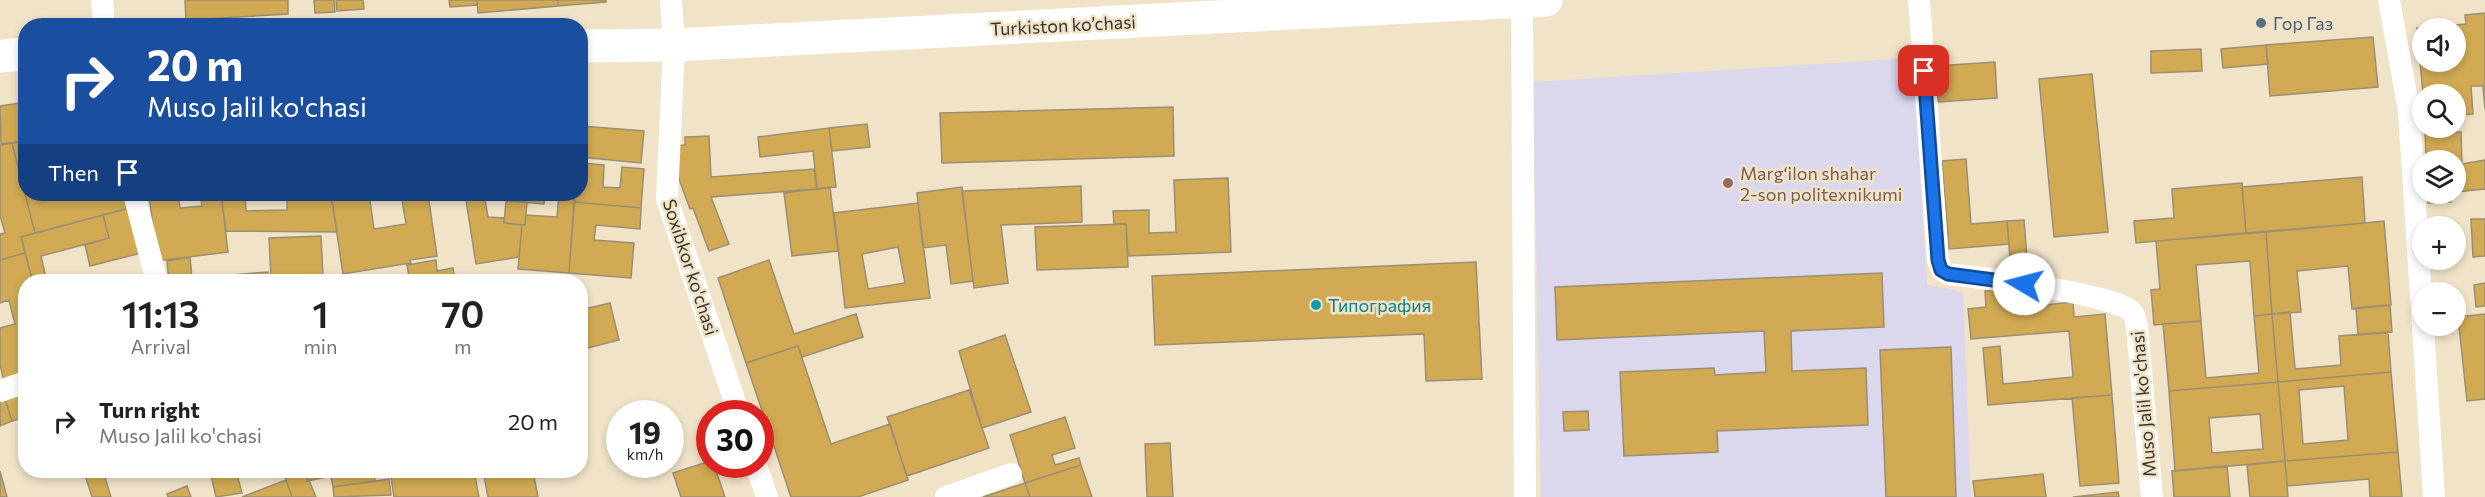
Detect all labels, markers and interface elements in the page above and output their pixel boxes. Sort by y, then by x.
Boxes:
street label: Turkiston ko’chasi [990,10,1136,40]
place label: Гор Газ [2273,12,2333,34]
marker: Гор Газ [2254,16,2268,30]
map controls [2412,18,2466,336]
button: sound [2412,18,2466,72]
text: 20 m [147,38,243,90]
icon: right [48,42,126,120]
pin [1898,45,1949,96]
icon: arrive [1907,54,1940,87]
button: search [2412,84,2466,138]
text: Muso Jalil ko'chasi [147,90,367,123]
button: layers [2412,150,2466,204]
icon: arrive [111,156,144,189]
text: Then [48,159,99,186]
place label: Margʻilon shahar 2-son politexnikumi [1740,162,1902,205]
marker: Margʻilon shahar 2-son politexnikumi [1721,176,1735,190]
street label: Soxibkor ko'chasi [659,196,723,338]
button: + [2412,216,2466,270]
position arrow [1992,252,2056,316]
button: − [2412,282,2466,336]
text: 11:13 [122,291,200,335]
text: 1 [312,291,328,335]
text: 70 [441,291,484,335]
place label: Типография [1328,294,1431,316]
marker: Типография [1309,298,1323,312]
street label: Muso Jalil ko'chasi [2126,330,2160,478]
text: Arrival [130,334,191,358]
text: min [303,334,337,358]
text: m [454,334,471,358]
text: Turn right [99,396,200,423]
speed limit sign: 30 [696,400,774,478]
icon: right [48,405,81,438]
text: 20 m [508,408,558,435]
text: 19 [629,413,661,450]
text: Muso Jalil ko'chasi [99,423,262,447]
text: km/h [627,445,663,463]

